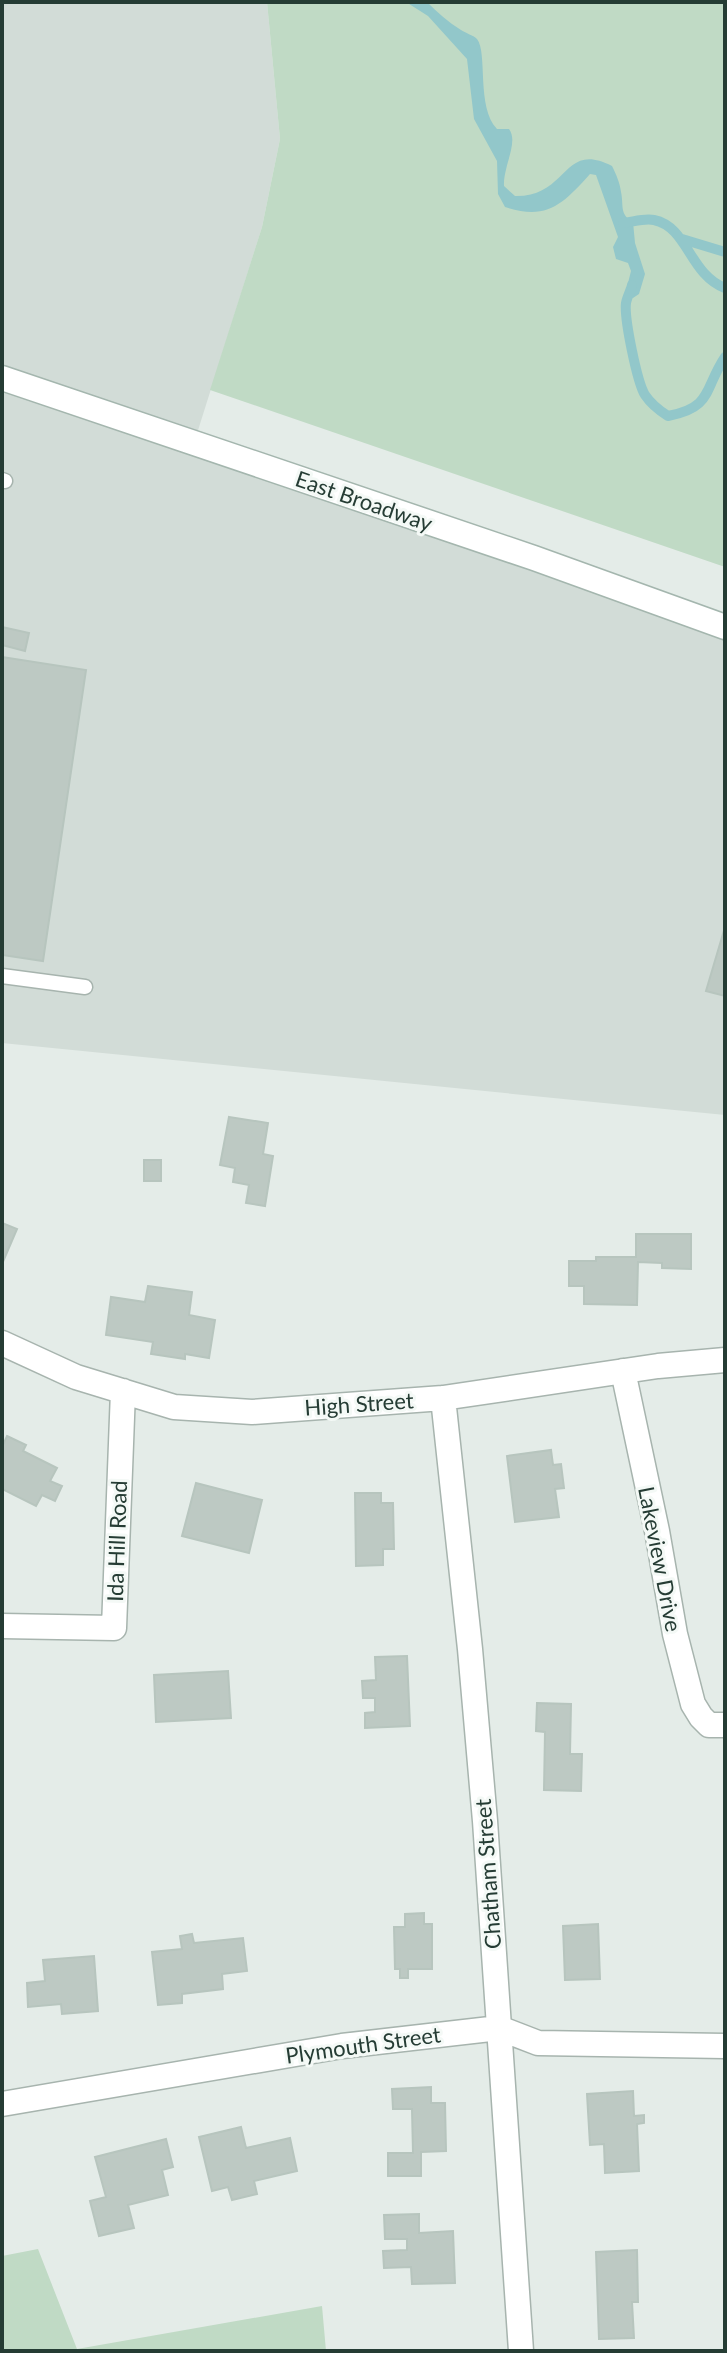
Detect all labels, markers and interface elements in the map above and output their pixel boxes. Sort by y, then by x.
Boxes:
street label: East Broadway [292,464,437,537]
street label: High Street [304,1386,414,1421]
street label: Ida Hill Road [101,1480,132,1602]
street label: Lakeview Drive [633,1484,688,1634]
street label: Chatham Street [469,1798,506,1950]
street label: Plymouth Street [284,2020,442,2069]

